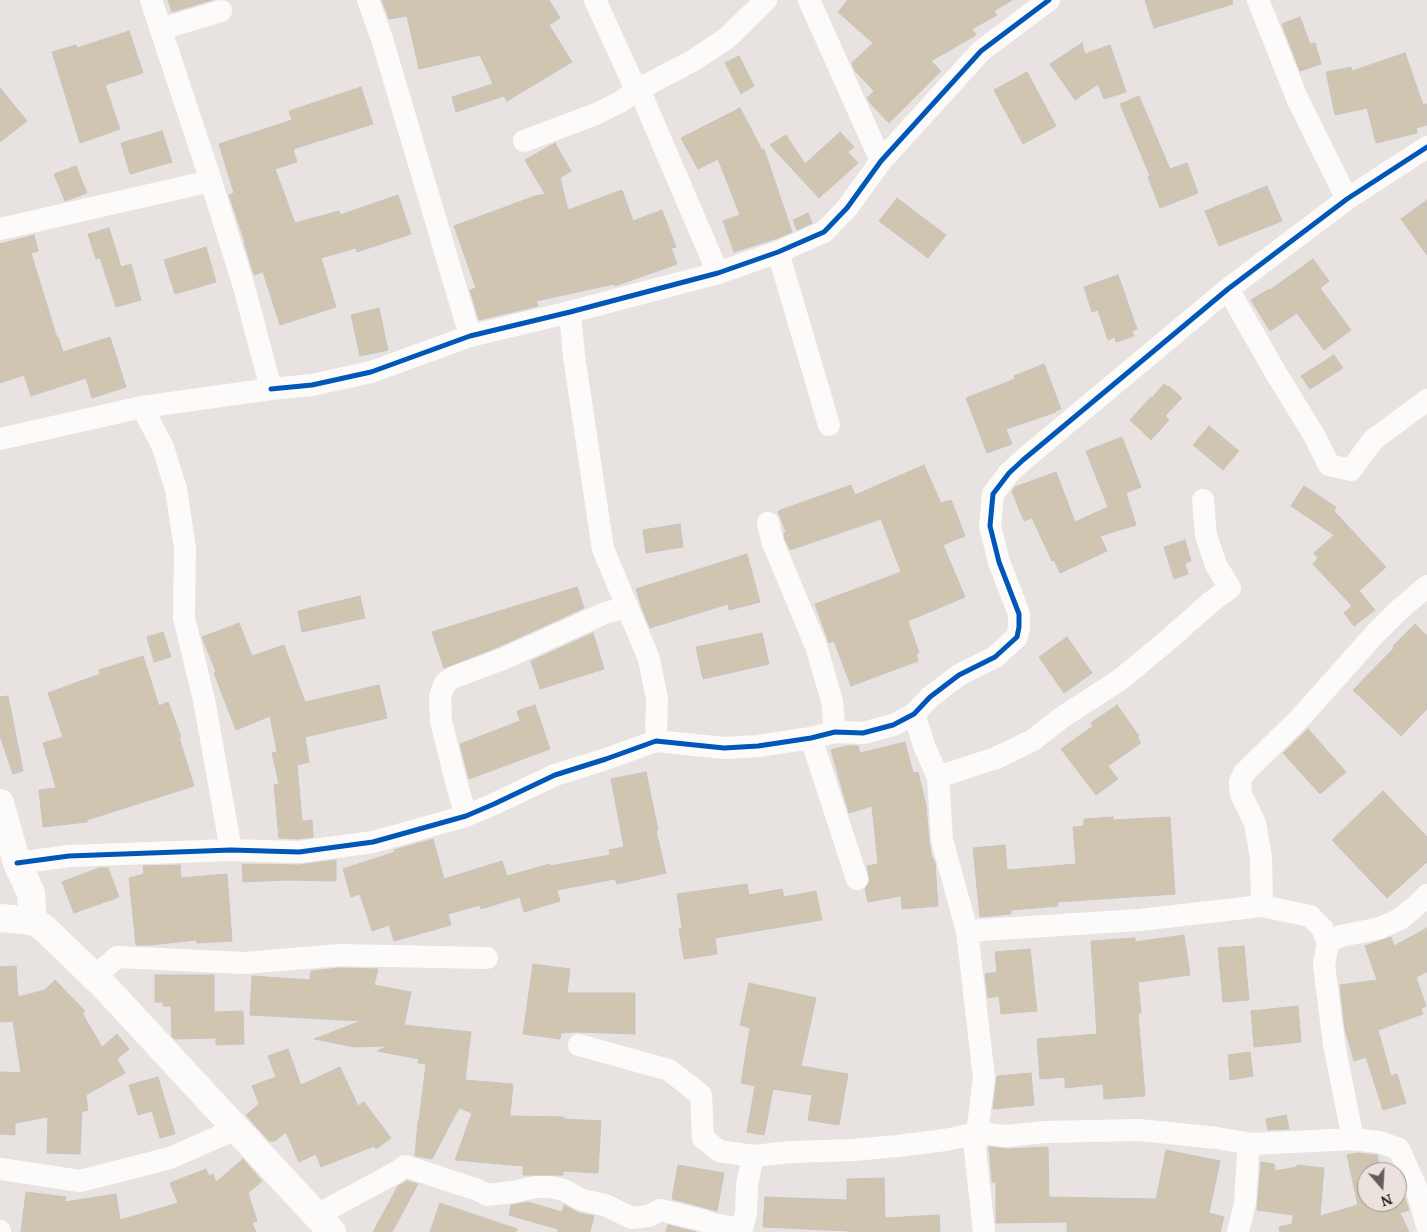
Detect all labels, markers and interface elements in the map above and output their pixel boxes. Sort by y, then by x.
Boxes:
north arrow [1357,1162,1407,1212]
text: N [1378,1190,1395,1211]

